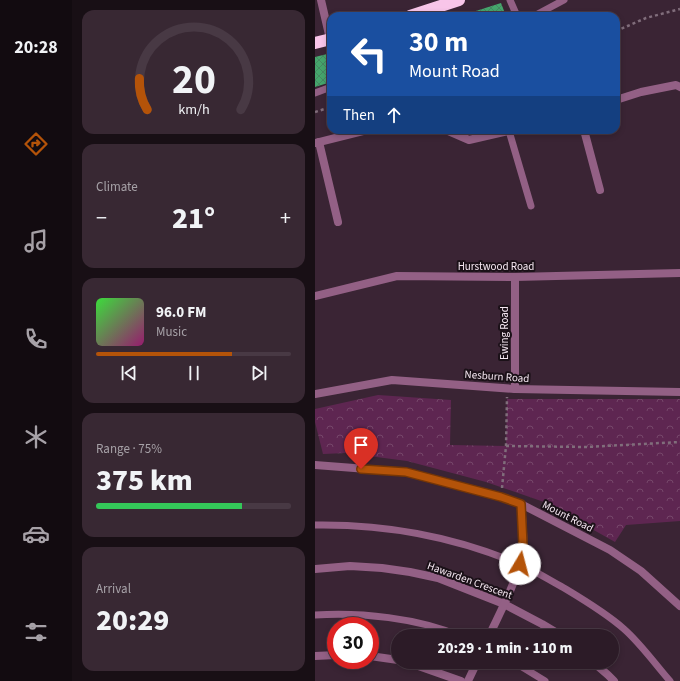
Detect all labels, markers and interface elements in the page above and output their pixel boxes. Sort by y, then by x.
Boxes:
text: 30 m [409,22,468,62]
icon: left [343,28,395,80]
text: 20:28 [14,35,58,60]
text: 20 [172,50,215,110]
text: Mount Road [409,59,500,84]
text: km/h [178,99,209,120]
icon: ahead [383,104,405,126]
text: Then [343,105,375,126]
icon: directions [22,130,50,158]
text: Climate [96,178,138,196]
text: 21° [172,197,215,240]
text: − [96,202,107,234]
text: + [280,202,291,234]
icon: music [22,227,50,255]
street label: Hurstwood Road [458,259,534,274]
text: 96.0 FM [156,302,207,323]
street label: Ewing Road [497,306,512,360]
text: Music [156,323,187,341]
icon: phone [22,325,50,353]
icon: previous [118,362,140,384]
icon: pause [183,362,205,384]
icon: next [248,362,270,384]
street label: Nesburn Road [464,367,530,386]
icon: climate [22,423,50,451]
pin [344,428,378,469]
icon: arrive [350,434,372,456]
text: Range · 75% [96,440,162,458]
text: 375 km [96,459,193,502]
street label: Mount Road [540,497,596,536]
icon: car [22,520,50,548]
position arrow [499,543,541,585]
street label: Hawarden Crescent [425,558,515,603]
text: Arrival [96,580,131,598]
text: 20:29 [96,599,169,642]
speed limit sign: 30 [327,617,379,669]
icon: filters [22,618,50,646]
text: 20:29 · 1 min · 110 m [438,638,572,659]

